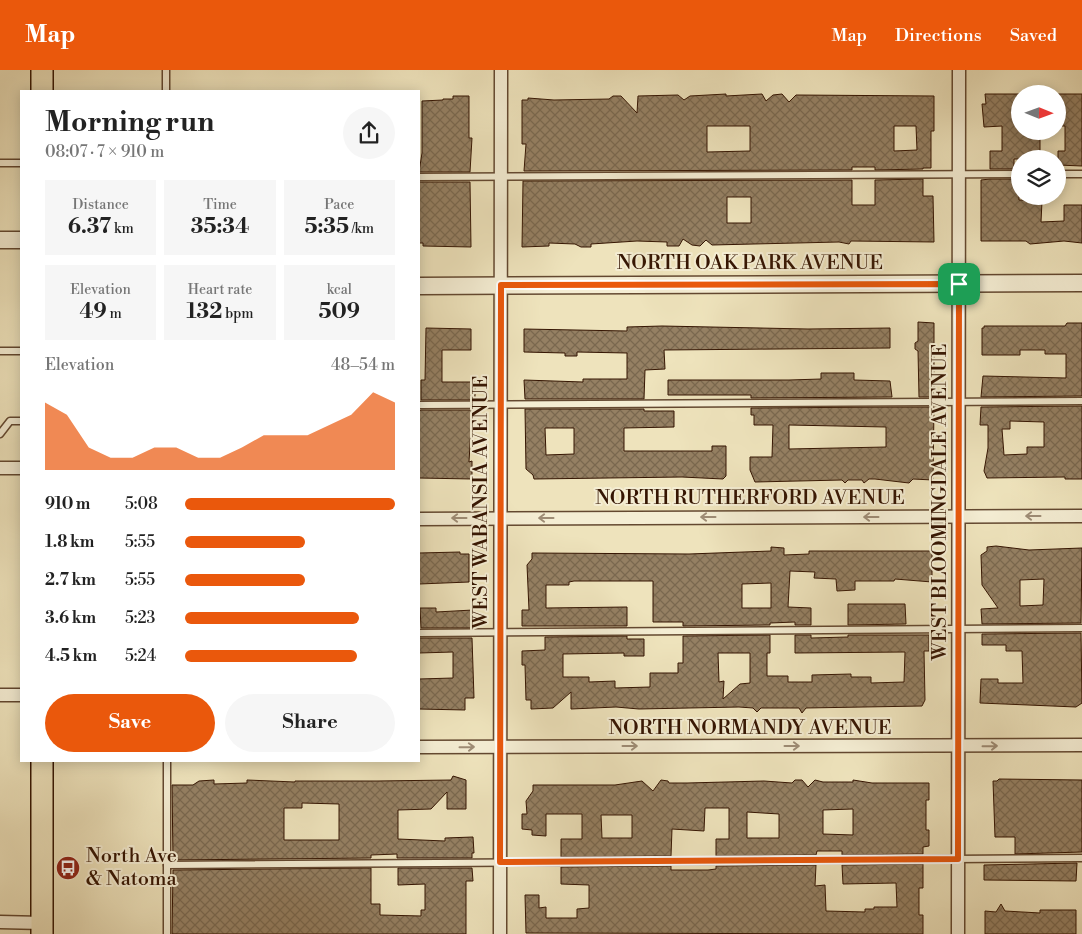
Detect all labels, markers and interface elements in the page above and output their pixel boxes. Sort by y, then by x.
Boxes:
text: Map [25,20,75,50]
text: Map [831,24,867,47]
text: Directions [895,24,982,47]
text: Saved [1010,24,1057,47]
north arrow [1011,85,1066,140]
map controls [1011,85,1066,205]
text: Morning run [45,105,214,140]
button: share [343,107,395,159]
text: 08:07 · 7 × 910 m [45,142,164,162]
button: layers [1011,150,1066,205]
text: Distance [72,196,129,214]
text: Time [203,196,237,214]
text: Pace [324,196,354,214]
text: 6.37 [68,214,111,240]
text: 35:34 [191,214,249,240]
text: 5:35 [305,214,349,240]
text: km [111,220,134,238]
text: /km [349,220,374,238]
street label: NORTH OAK PARK AVENUE [617,251,883,276]
pin [938,263,980,305]
icon: arrive [945,270,973,298]
text: Elevation [70,281,131,299]
text: Heart rate [188,281,252,299]
text: kcal [327,281,352,299]
text: 49 [79,299,107,325]
text: 132 [186,299,222,325]
text: 509 [319,299,360,325]
text: m [107,305,122,323]
text: bpm [222,305,254,323]
street label: WEST BLOOMINGDALE AVENUE [928,344,953,661]
text: Elevation [45,355,114,375]
text: 48–54 m [331,355,395,375]
street label: WEST WABANSIA AVENUE [469,375,494,630]
street label: NORTH RUTHERFORD AVENUE [595,486,905,511]
text: 910 m [45,494,90,514]
text: 5:08 [125,494,158,514]
one-way arrow [1026,511,1042,521]
one-way arrow [701,512,717,522]
one-way arrow [863,512,880,522]
one-way arrow [452,513,468,523]
one-way arrow [538,513,554,523]
text: 1.8 km [45,532,94,552]
text: 5:55 [125,532,155,552]
text: 2.7 km [45,570,96,590]
text: 5:55 [125,570,155,590]
text: 3.6 km [45,608,96,628]
text: 5:23 [125,608,155,628]
text: 4.5 km [45,646,97,666]
text: 5:24 [125,646,156,666]
button: Save [45,694,215,752]
button: Share [225,694,395,752]
street label: NORTH NORMANDY AVENUE [608,716,892,741]
one-way arrow [622,741,638,751]
one-way arrow [784,741,800,751]
one-way arrow [982,741,998,751]
one-way arrow [459,742,475,752]
place label: North Ave & Natoma [86,844,177,892]
bus stop icon: North Ave & Natoma [55,855,81,881]

